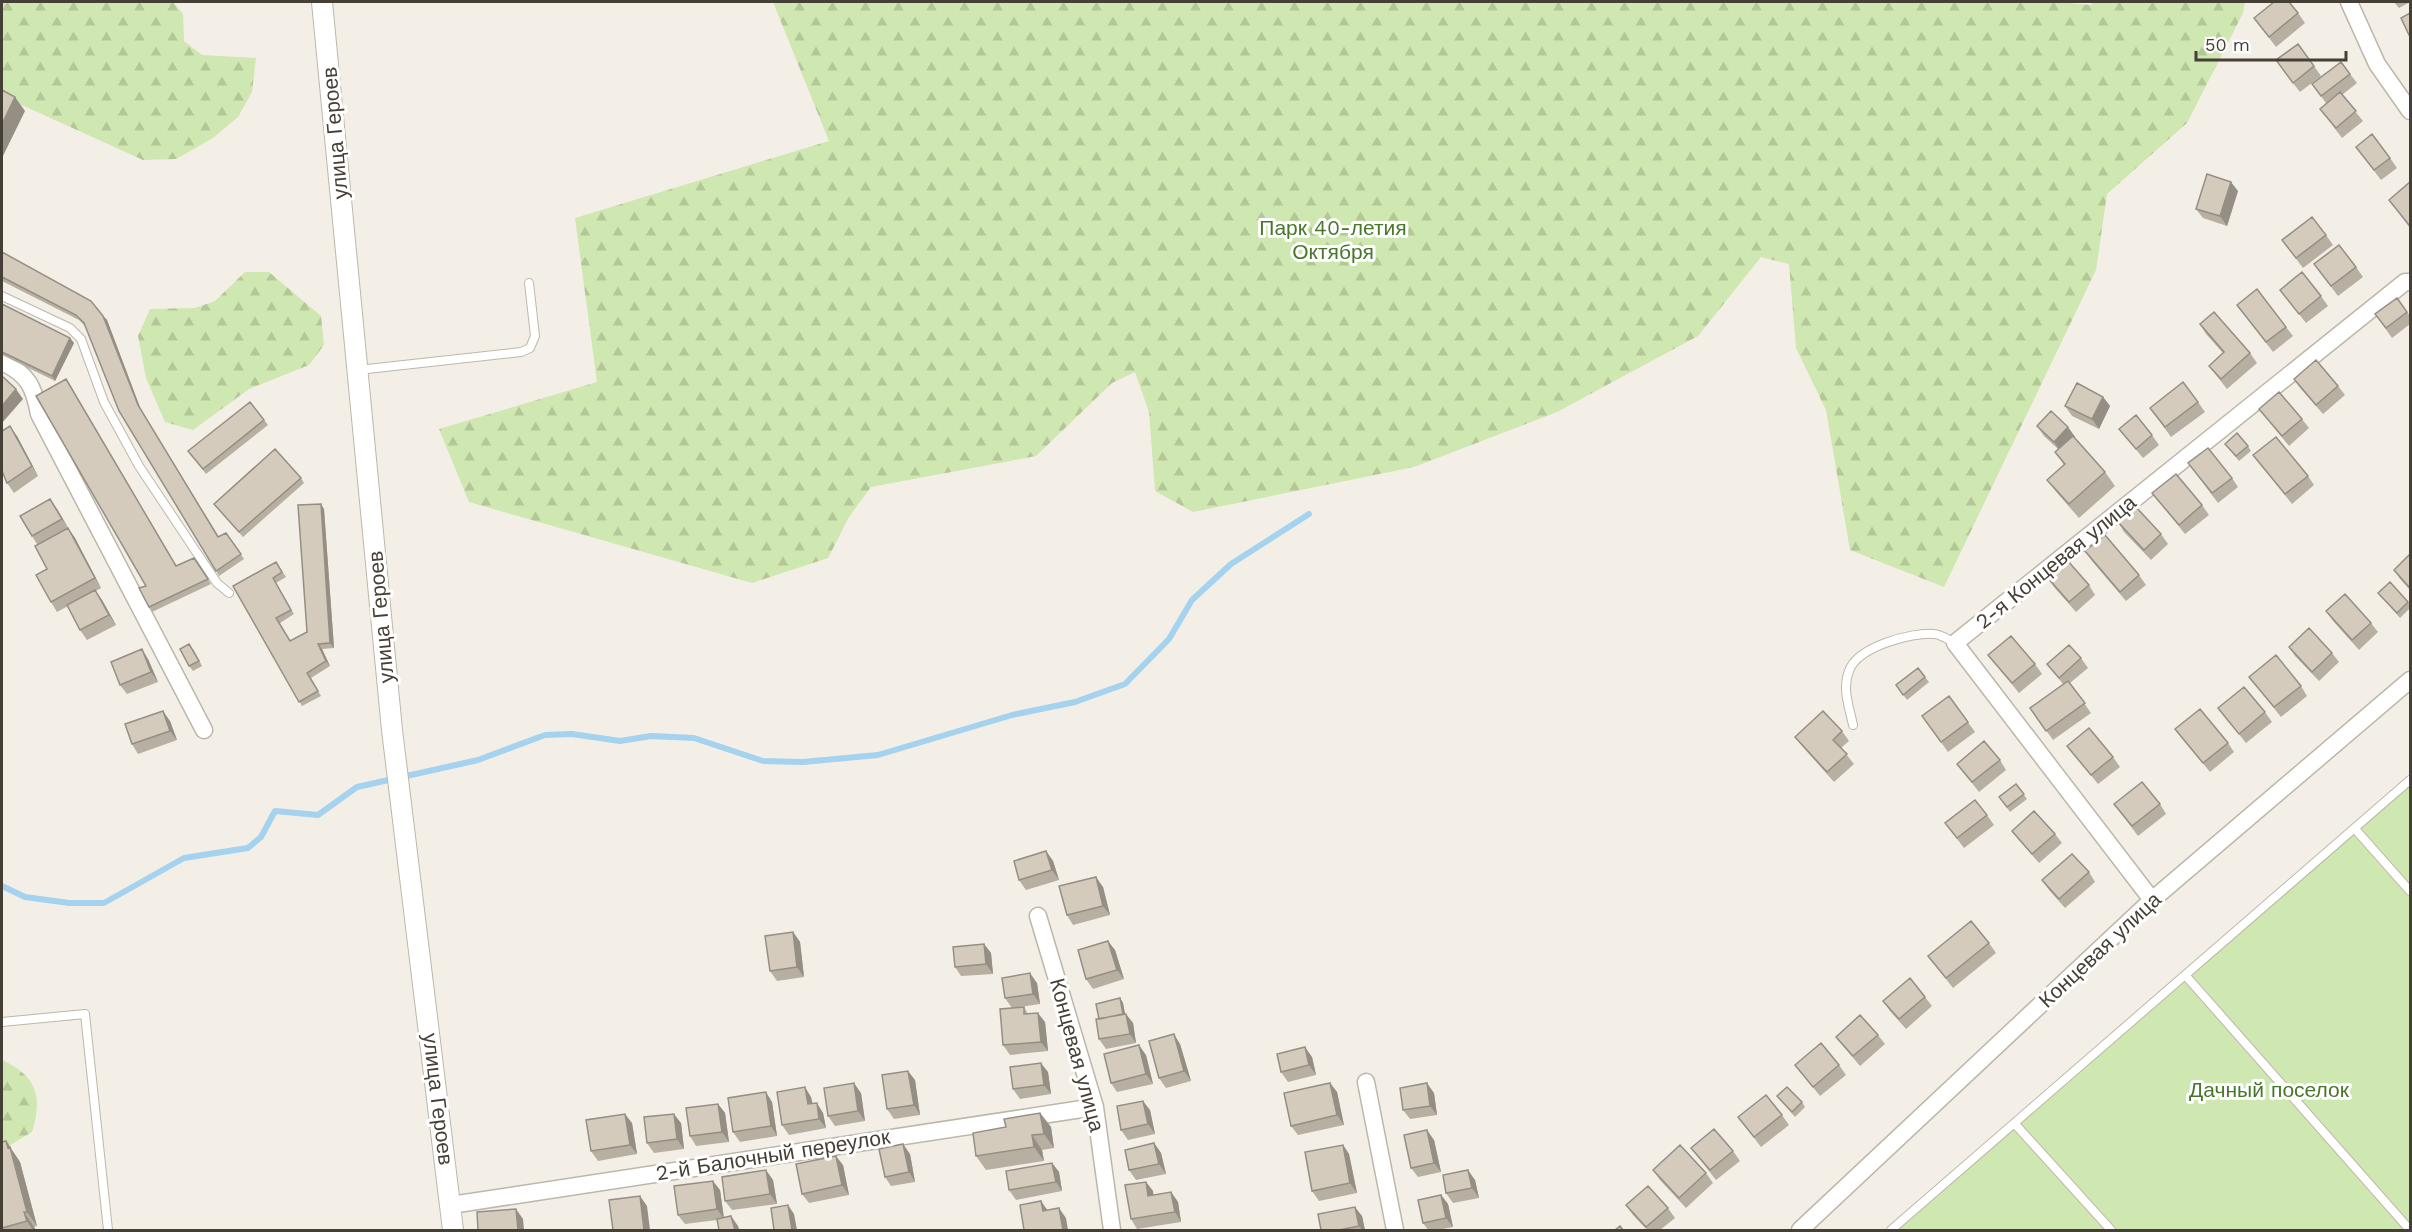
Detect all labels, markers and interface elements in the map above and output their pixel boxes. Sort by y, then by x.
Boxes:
scale bar [2196,24,2346,62]
text: 50 m [2205,34,2250,55]
street label: улица Героев [316,66,353,200]
park label: Парк 40-летия Октября [1259,215,1407,264]
street label: 2-я Концевая улица [1971,489,2141,634]
street label: улица Героев [362,550,399,684]
street label: Концевая улица [2033,886,2166,1013]
street label: Концевая улица [1045,975,1110,1135]
street label: улица Героев [418,1032,459,1166]
park label: Дачный поселок [2189,1077,2350,1102]
street label: 2-й Балочный переулок [654,1124,893,1185]

